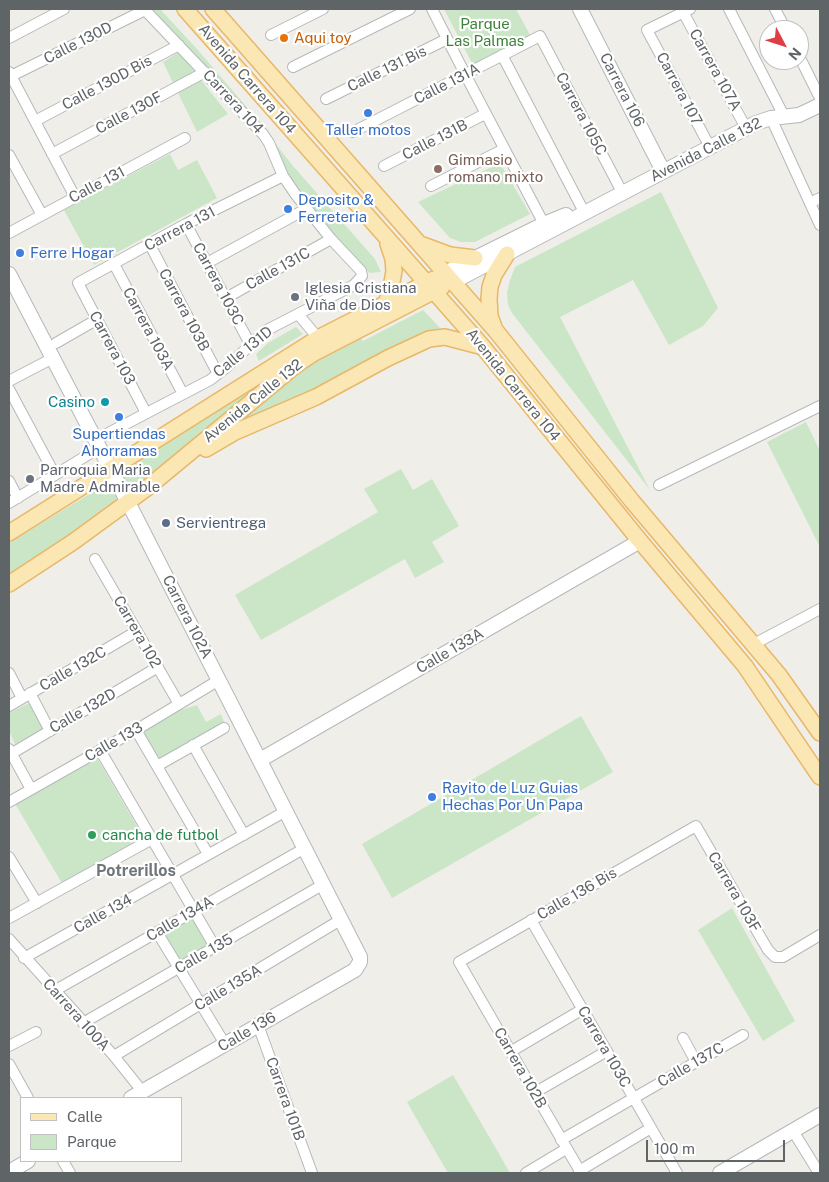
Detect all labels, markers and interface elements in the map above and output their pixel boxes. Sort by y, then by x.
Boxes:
park label: Parque Las Palmas [446,15,524,50]
street label: Calle 130D [41,18,115,68]
street label: Avenida Carrera 104 [194,20,300,138]
north arrow [759,20,809,70]
street label: Carrera 107A [685,26,745,114]
place label: Aqui toy [294,29,352,47]
marker: Aqui toy [278,32,290,44]
street label: Calle 131 Bis [344,42,430,96]
text: N [785,45,804,63]
street label: Carrera 107 [652,49,706,129]
street label: Carrera 106 [596,50,648,130]
street label: Calle 130D Bis [59,52,155,114]
street label: Calle 131A [411,60,483,108]
street label: Carrera 104 [199,66,267,138]
street label: Carrera 105C [552,69,610,159]
street label: Calle 130F [93,88,165,138]
marker: Taller motos [362,107,374,119]
street label: Avenida Calle 132 [647,114,765,186]
street label: Calle 131B [399,116,471,164]
place label: Taller motos [325,121,411,139]
place label: Gimnasio romano mixto [448,151,543,186]
street label: Calle 131 [66,163,128,207]
marker: Gimnasio romano mixto [432,163,444,175]
place label: Deposito & Ferreteria [298,191,374,226]
street label: Carrera 131 [141,203,219,255]
marker: Deposito & Ferreteria [282,203,294,215]
street label: Carrera 103C [189,240,247,328]
place label: Ferre Hogar [30,244,114,262]
street label: Calle 131C [243,244,313,294]
marker: Ferre Hogar [14,247,26,259]
street label: Carrera 103B [155,266,213,354]
place label: Iglesia Cristiana Viña de Dios [305,279,416,314]
street label: Carrera 103A [119,284,177,374]
marker: Iglesia Cristiana Viña de Dios [289,291,301,303]
street label: Carrera 103 [85,308,139,388]
street label: Calle 131D [210,323,276,381]
street label: Avenida Carrera 104 [462,325,564,445]
street label: Avenida Calle 132 [200,355,306,447]
place label: Casino [48,393,95,411]
marker: Casino [99,396,111,408]
marker: Supertiendas Ahorramas [113,411,125,423]
place label: Supertiendas Ahorramas [72,425,166,460]
place label: Parroquia Maria Madre Admirable [40,461,160,496]
marker: Parroquia Maria Madre Admirable [24,473,36,485]
place label: Servientrega [176,514,266,532]
marker: Servientrega [160,517,172,529]
street label: Carrera 102A [158,572,216,662]
street label: Carrera 102 [109,593,165,671]
street label: Calle 133A [413,625,487,677]
street label: Calle 132C [36,643,110,695]
street label: Calle 132D [46,685,120,737]
street label: Calle 133 [82,718,146,766]
place label: Rayito de Luz Guias Hechas Por Un Papa [442,779,583,814]
marker: Rayito de Luz Guias Hechas Por Un Papa [426,791,438,803]
place label: cancha de futbol [102,826,219,844]
marker: cancha de futbol [86,829,98,841]
street label: Carrera 103F [704,849,764,935]
district label: Potrerillos [96,861,176,881]
street label: Calle 136 Bis [534,864,620,924]
street label: Calle 134 [71,891,135,937]
street label: Calle 134A [143,893,217,945]
street label: Calle 135 [172,930,236,978]
street label: Calle 135A [191,961,265,1015]
street label: Carrera 100A [39,975,113,1055]
street label: Carrera 103C [573,1003,635,1091]
street label: Calle 136 [215,1008,279,1056]
street label: Carrera 102B [490,1024,550,1112]
street label: Calle 137C [655,1039,727,1091]
street label: Carrera 101B [262,1055,308,1143]
legend [20,1097,182,1162]
text: Calle [67,1108,103,1125]
scale bar [649,1130,788,1162]
text: Parque [67,1133,117,1150]
text: 100 m [654,1140,695,1157]

